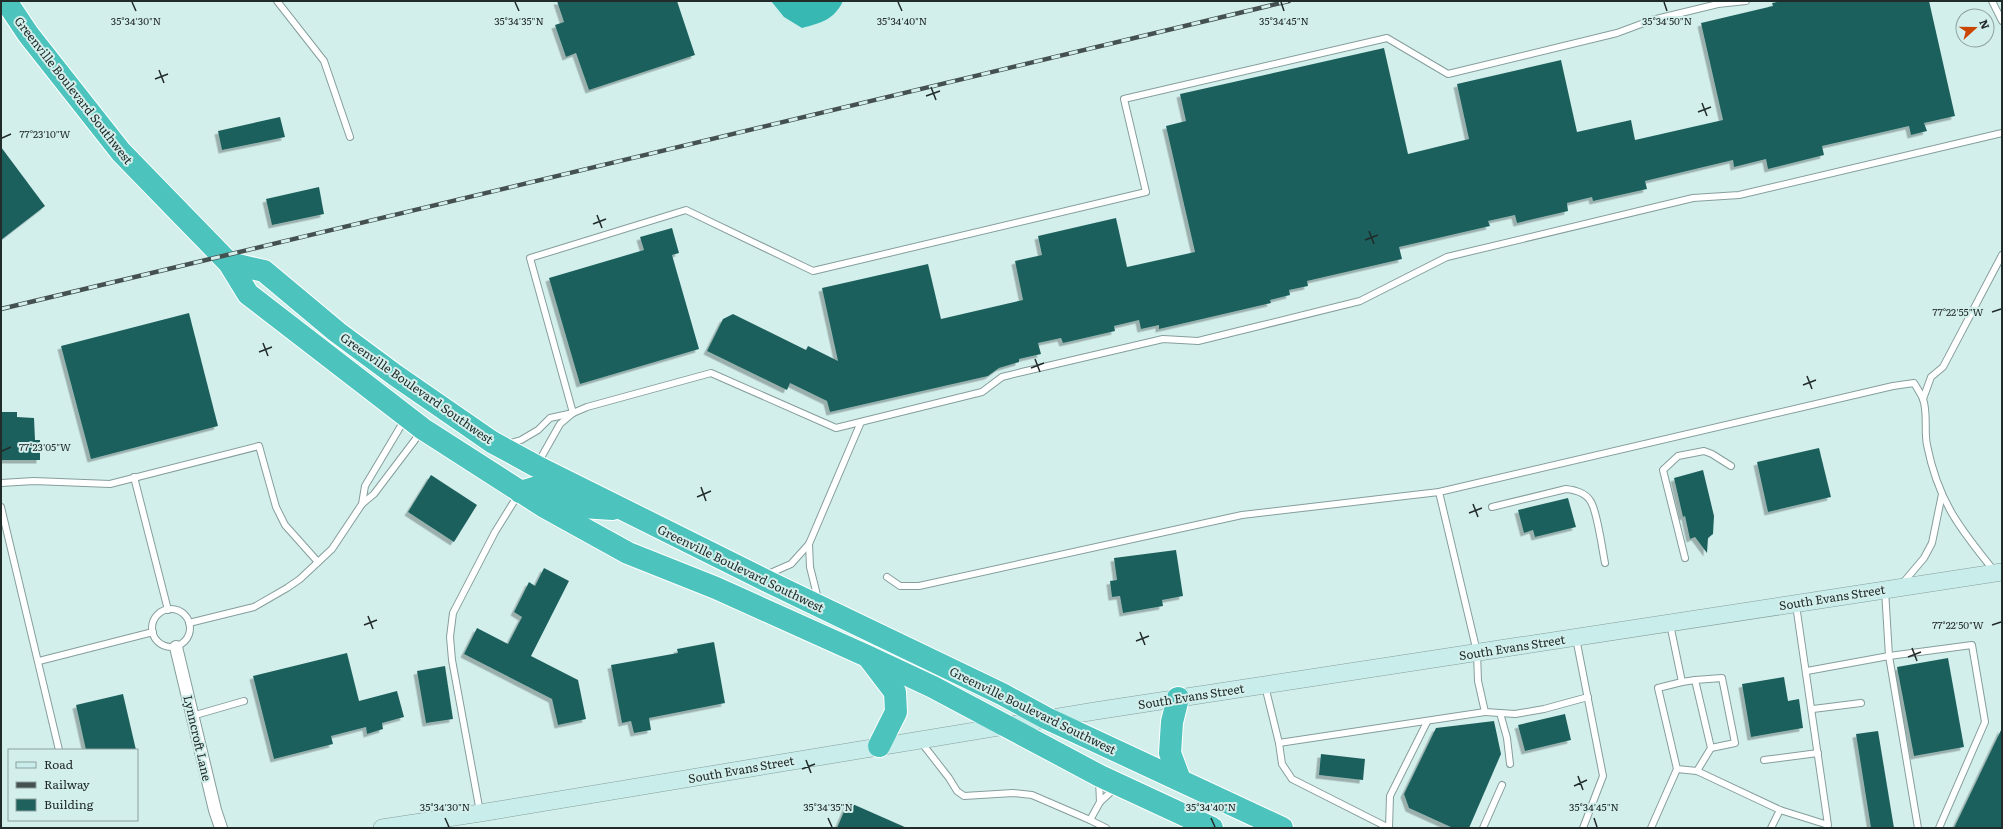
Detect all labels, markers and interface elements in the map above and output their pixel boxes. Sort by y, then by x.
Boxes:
north arrow [1955,8,1995,48]
street label: Greenville Boulevard Southwest [11,12,138,168]
text: 35°34'30"N [111,13,161,28]
text: 35°34'35"N [494,13,544,28]
text: 35°34'40"N [877,13,927,28]
text: 35°34'45"N [1259,13,1309,28]
text: 35°34'50"N [1642,13,1692,28]
text: N [1976,17,1994,31]
text: 77°23'10"W [20,126,71,141]
text: 77°22'55"W [1933,304,1984,319]
street label: Greenville Boulevard Southwest [337,328,497,448]
text: 77°23'05"W [19,439,71,454]
street label: Greenville Boulevard Southwest [655,520,827,616]
street label: South Evans Street [1778,580,1886,614]
text: 77°22'50"W [1932,617,1984,632]
street label: South Evans Street [1458,630,1566,664]
street label: Greenville Boulevard Southwest [947,662,1119,758]
street label: South Evans Street [1137,679,1245,713]
street label: Lynncroft Lane [179,693,217,783]
legend [8,749,138,821]
street label: South Evans Street [687,751,795,787]
text: Road [44,755,74,773]
text: Railway [44,775,90,793]
text: Building [44,795,94,813]
text: 35°34'30"N [420,799,470,814]
text: 35°34'35"N [803,799,853,814]
text: 35°34'40"N [1186,799,1236,814]
text: 35°34'45"N [1569,799,1619,814]

